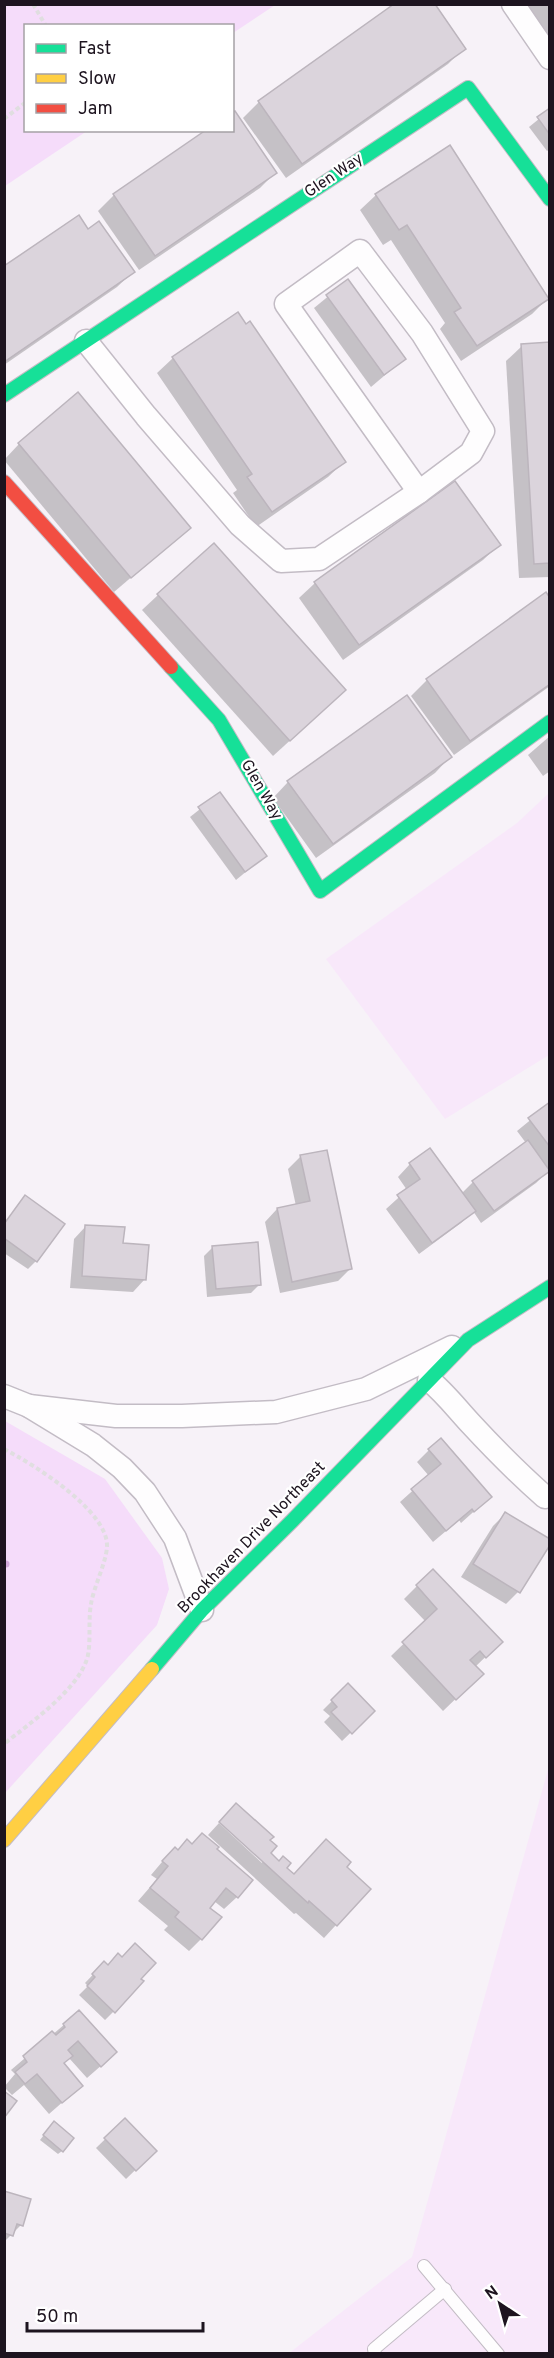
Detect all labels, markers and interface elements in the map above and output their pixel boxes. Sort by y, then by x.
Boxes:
legend [24,24,234,132]
text: Fast [78,38,111,61]
text: Slow [78,68,116,91]
text: Jam [78,98,113,121]
street label: Glen Way [301,149,367,203]
street label: Glen Way [236,756,286,824]
street label: Brookhaven Drive Northeast [174,1458,330,1618]
north arrow [470,2274,530,2334]
text: N [482,2282,503,2305]
scale bar [27,2295,202,2333]
text: 50 m [36,2306,78,2329]

